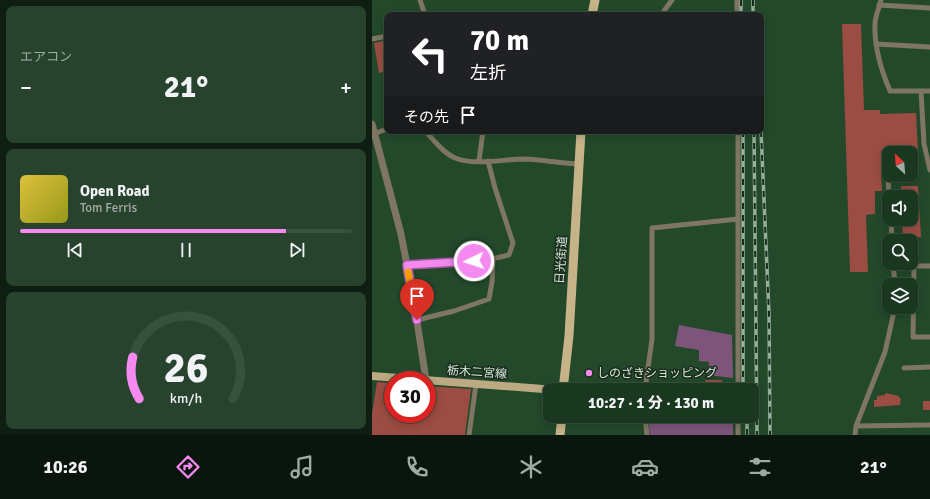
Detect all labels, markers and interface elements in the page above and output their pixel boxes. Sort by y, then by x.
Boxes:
text: 70 m [470,24,529,58]
icon: left [404,28,456,80]
text: エアコン [20,49,72,65]
text: 左折 [470,62,506,84]
text: 21° [164,69,208,106]
text: − [20,74,32,101]
text: + [340,74,352,101]
icon: arrive [457,104,479,126]
text: その先 [404,108,449,126]
north arrow [882,146,918,182]
map controls [882,146,918,314]
text: Open Road [80,182,150,200]
button: sound [882,190,918,226]
text: Tom Ferris [80,200,137,216]
button: search [882,234,918,270]
street label: 日光街道 [552,236,571,285]
icon: previous [64,239,86,261]
icon: pause [175,239,197,261]
icon: next [286,239,308,261]
position arrow [453,240,495,282]
button: layers [882,278,918,314]
pin [400,279,434,320]
icon: arrive [406,285,428,307]
text: 26 [164,342,208,393]
street label: 栃木二宮線 [447,363,507,382]
place label: しのざきショッピング [597,366,717,381]
marker: しのざきショッピング [584,368,594,378]
speed limit sign: 30 [384,371,436,423]
text: km/h [170,389,202,406]
text: 10:27 · 1 分 · 130 m [588,394,714,412]
icon: directions [174,453,202,481]
icon: music [288,453,316,481]
icon: phone [403,453,431,481]
icon: climate [517,453,545,481]
icon: car [631,453,659,481]
icon: filters [746,453,774,481]
text: 10:26 [43,456,87,478]
text: 21° [860,456,887,478]

